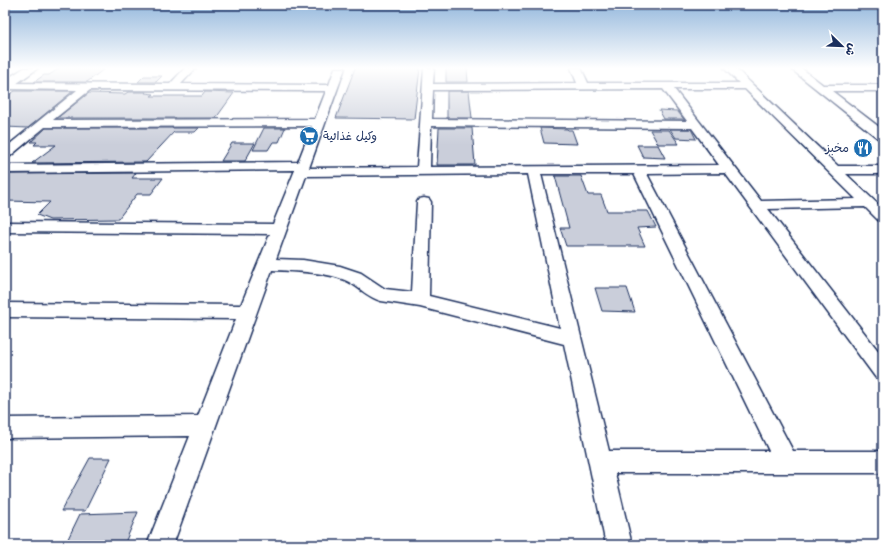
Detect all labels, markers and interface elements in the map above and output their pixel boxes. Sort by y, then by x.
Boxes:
north arrow [822,26,862,66]
text: ش [842,42,861,59]
supermarket icon: وكيل غذائية [298,125,320,147]
place label: وكيل غذائية [323,127,377,144]
restaurant icon: مخبز [852,137,874,159]
place label: مخبز [825,139,849,156]

